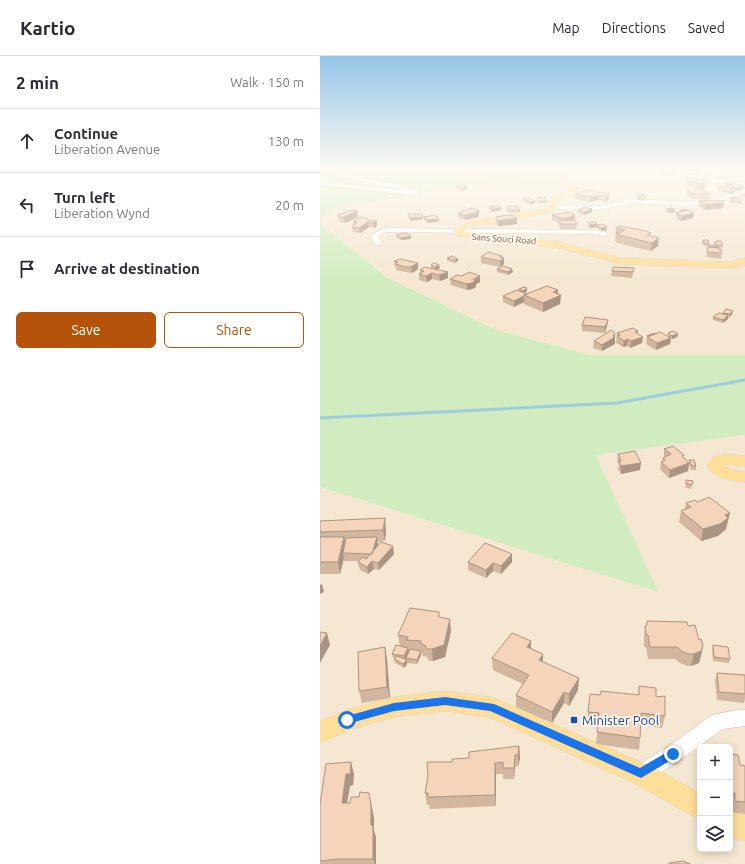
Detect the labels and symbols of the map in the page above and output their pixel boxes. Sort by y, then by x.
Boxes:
street label: Sans Souci Road [471,232,537,246]
route start [338,711,356,729]
place label: Minister Pool [582,713,660,727]
marker: Minister Pool [569,715,579,725]
route end [664,745,682,763]

